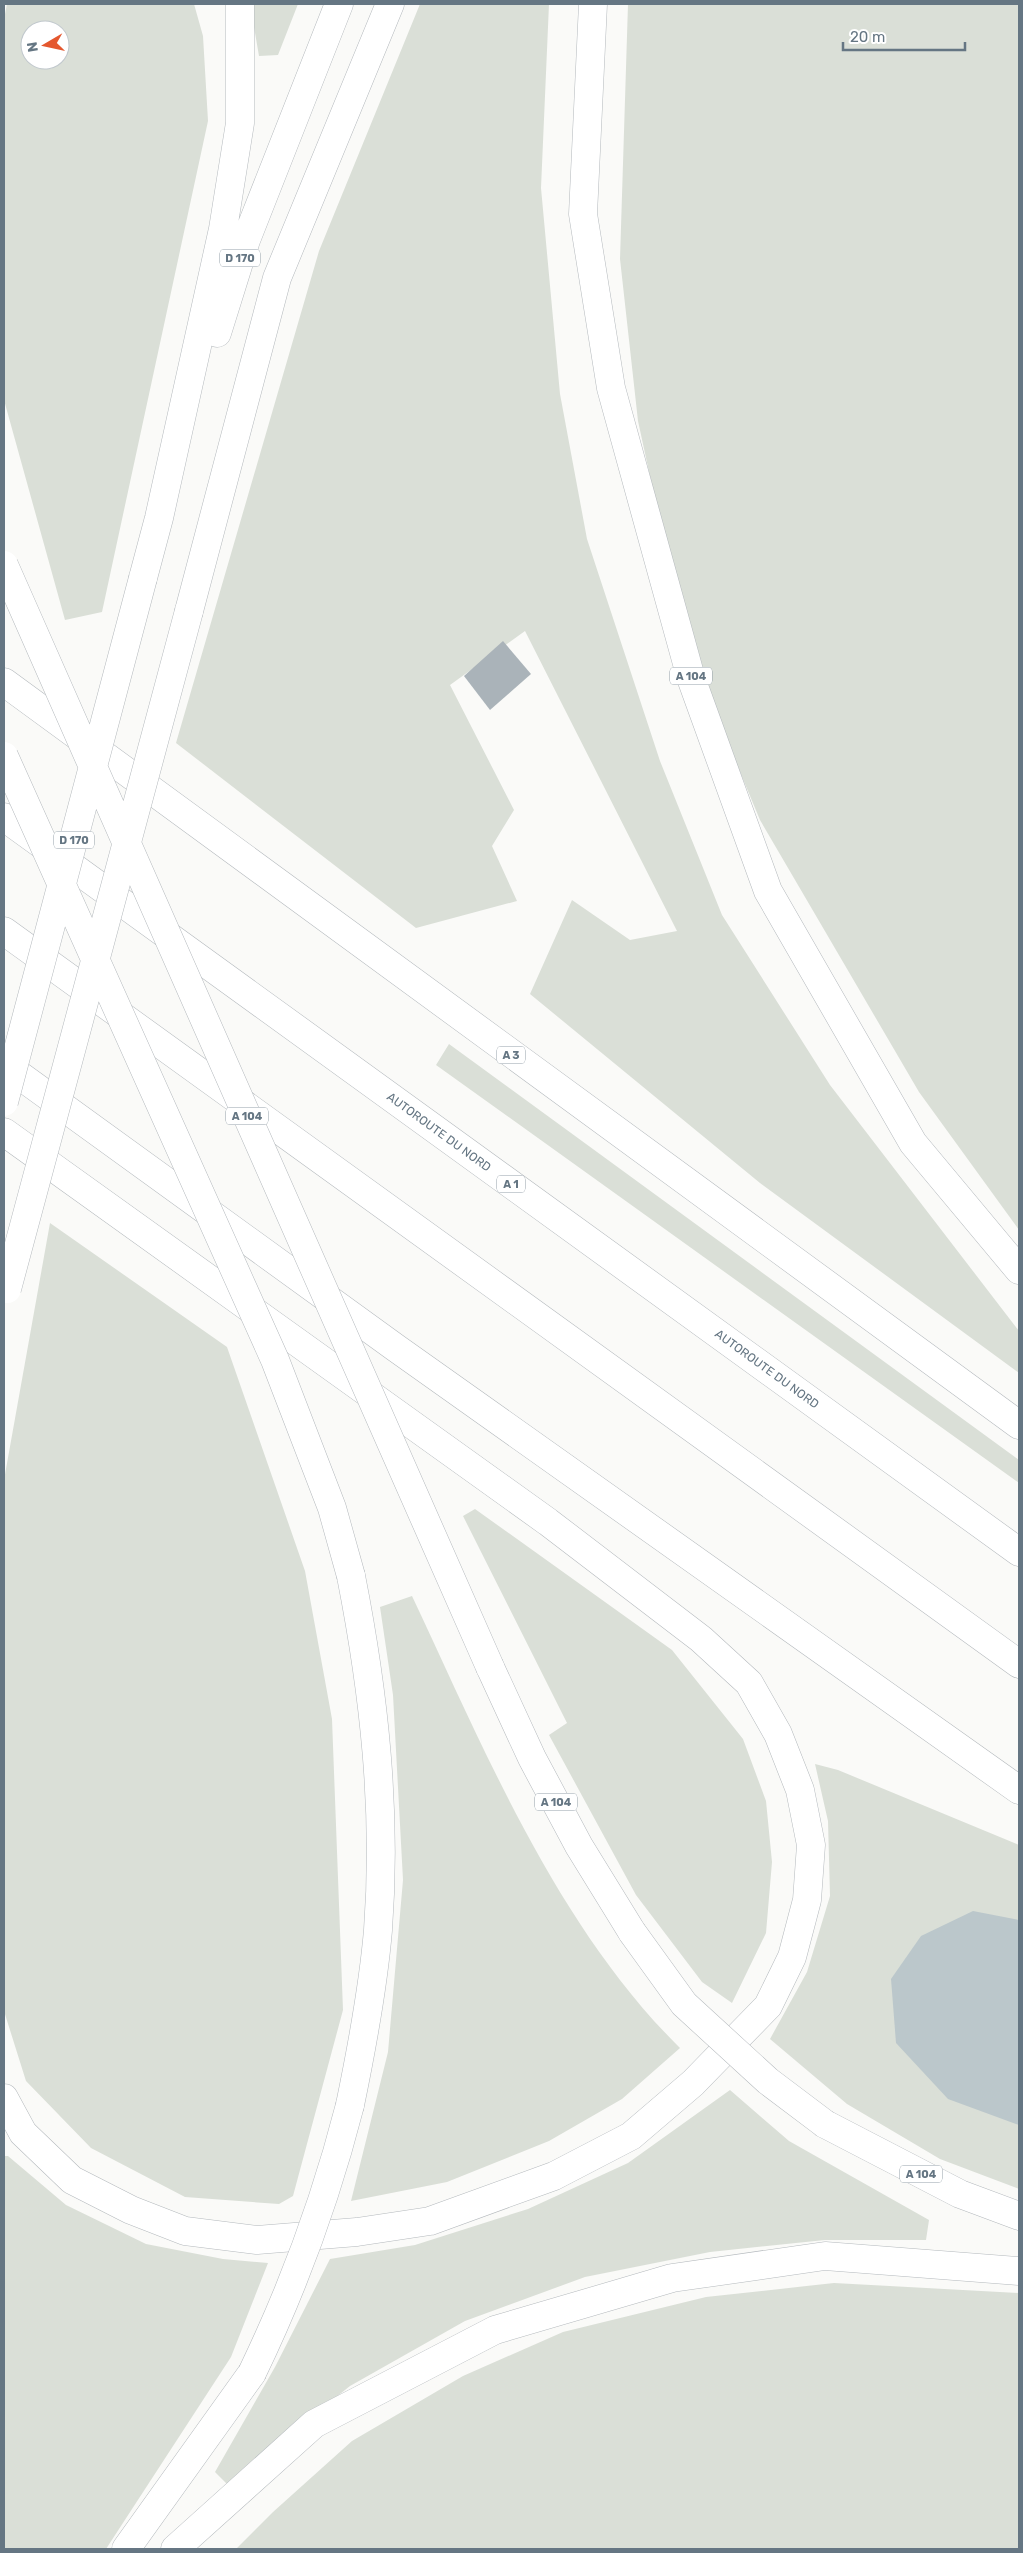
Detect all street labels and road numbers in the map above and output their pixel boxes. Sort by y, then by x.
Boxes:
road number: D 170 [220,250,260,266]
road number: A 104 [670,668,712,684]
road number: D 170 [54,832,94,848]
road number: A 3 [497,1046,525,1064]
street label: AUTOROUTE DU NORD [384,1090,494,1174]
road number: A 104 [226,1108,268,1124]
road number: A 1 [497,1176,525,1192]
street label: AUTOROUTE DU NORD [712,1327,822,1411]
road number: A 104 [535,1794,577,1810]
road number: A 104 [900,2166,942,2182]

